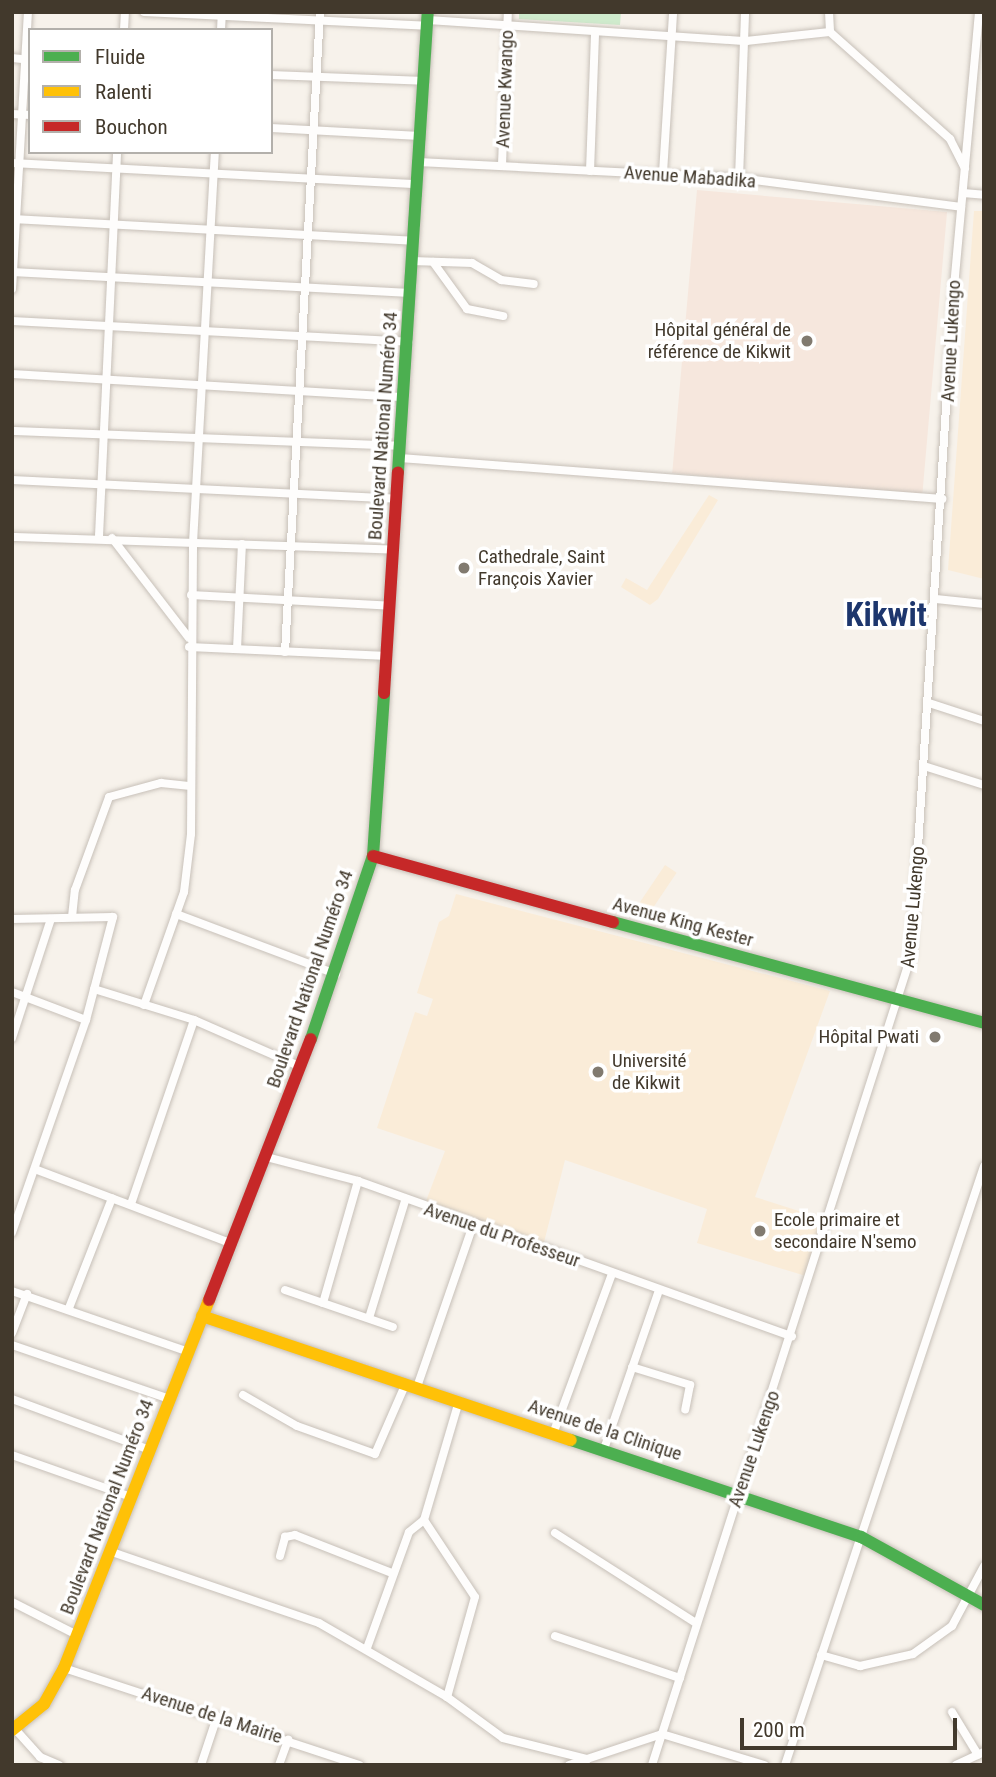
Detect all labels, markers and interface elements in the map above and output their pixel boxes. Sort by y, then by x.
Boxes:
legend [28,28,273,154]
street label: Avenue Kwango [492,29,518,149]
text: Fluide [95,45,145,69]
text: Ralenti [95,80,152,104]
text: Bouchon [95,115,168,139]
street label: Avenue Mabadika [623,161,757,193]
street label: Avenue Lukengo [936,279,966,403]
street label: Boulevard National Numéro 34 [364,311,402,541]
place label: Hôpital général de référence de Kikwit [648,319,791,363]
marker: Hôpital général de référence de Kikwit [797,331,817,351]
place label: Cathedrale, Saint François Xavier [478,546,605,590]
marker: Cathedrale, Saint François Xavier [456,560,472,576]
district label: Kikwit [845,595,927,635]
street label: Avenue Lukengo [896,845,930,969]
street label: Boulevard National Numéro 34 [262,867,358,1091]
street label: Avenue King Kester [610,892,756,952]
place label: Hôpital Pwati [819,1026,919,1048]
marker: Hôpital Pwati [925,1027,945,1047]
place label: Université de Kikwit [612,1050,686,1094]
marker: Université de Kikwit [590,1064,606,1080]
street label: Avenue du Professeur [421,1198,583,1272]
place label: Ecole primaire et secondaire N'semo [774,1209,917,1253]
marker: Ecole primaire et secondaire N'semo [752,1223,768,1239]
street label: Avenue Lukengo [723,1387,785,1511]
street label: Avenue de la Clinique [525,1394,685,1466]
street label: Boulevard National Numéro 34 [55,1396,159,1618]
street label: Avenue de la Mairie [139,1682,285,1748]
scale bar [744,1704,961,1748]
text: 200 m [753,1718,805,1742]

